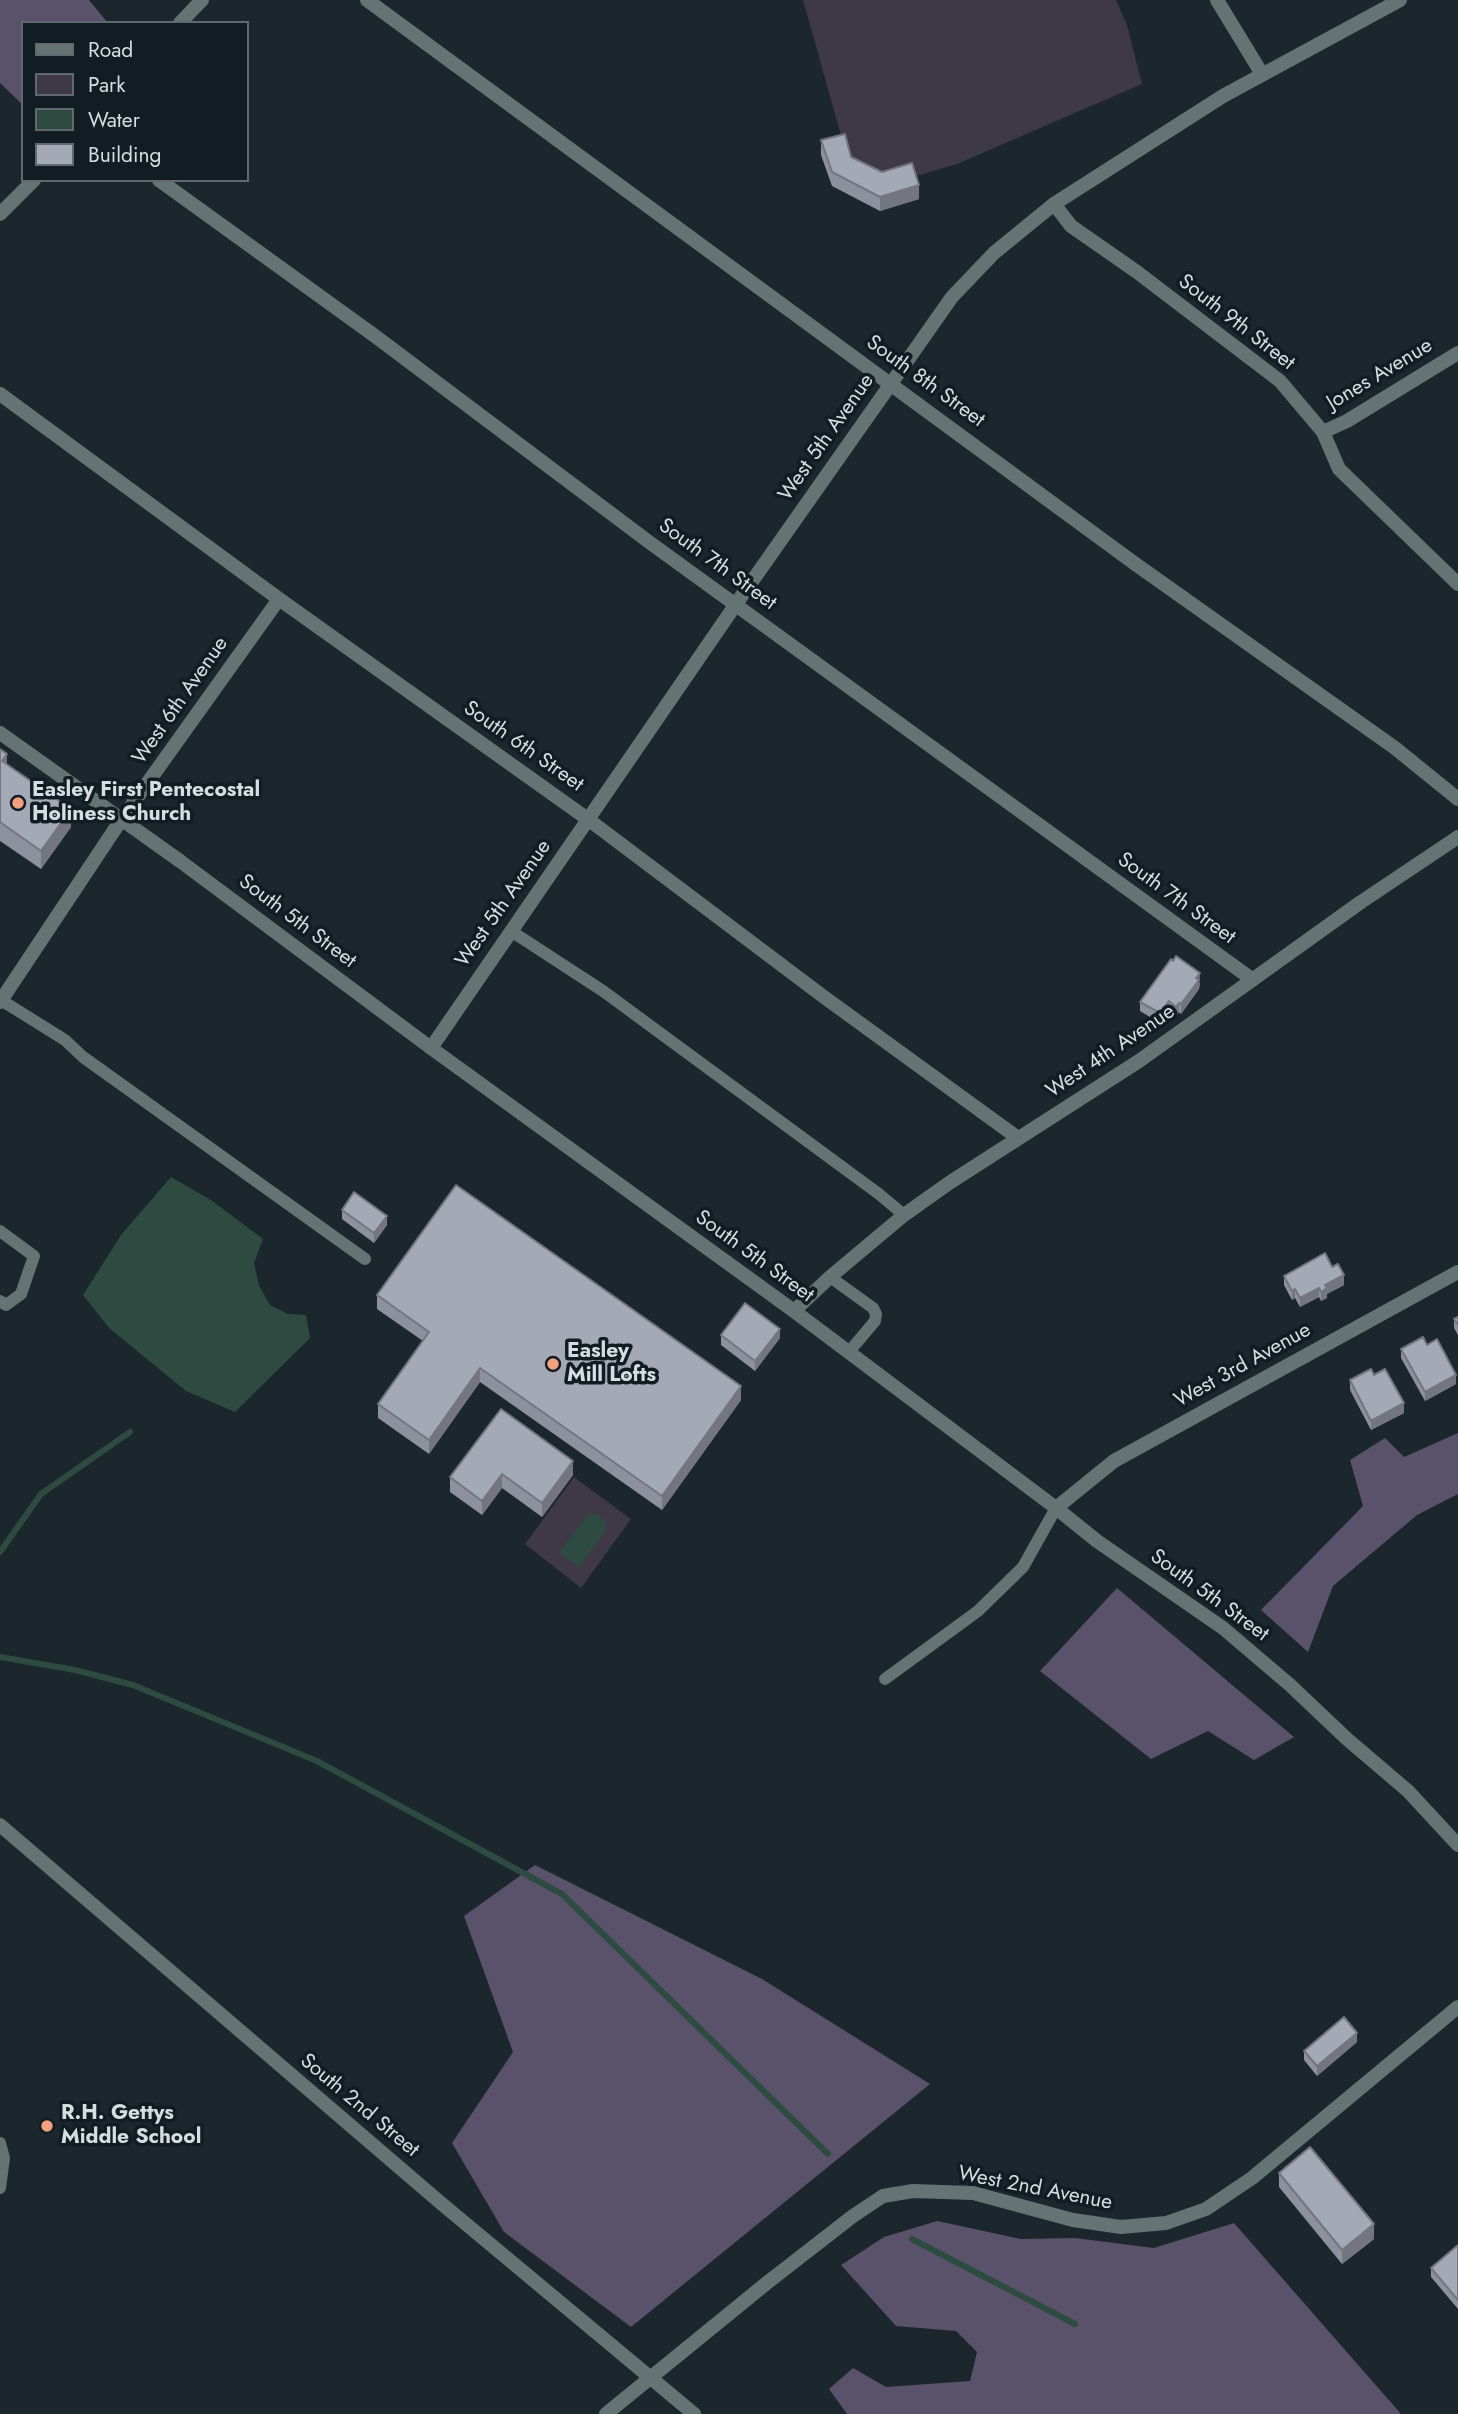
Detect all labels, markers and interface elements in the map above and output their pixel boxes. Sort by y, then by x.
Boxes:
legend [21,21,248,182]
text: Road [88,35,133,65]
text: Park [88,70,125,100]
text: Water [88,105,140,135]
text: Building [88,140,161,170]
street label: South 9th Street [1173,270,1299,376]
street label: South 8th Street [861,331,989,433]
street label: Jones Avenue [1323,334,1437,416]
street label: West 5th Avenue [774,370,880,506]
street label: South 7th Street [653,514,781,616]
street label: West 6th Avenue [128,632,234,770]
street label: South 6th Street [458,696,588,798]
place label: Easley First Pentecostal Holiness Church [32,778,260,828]
marker: Easley First Pentecostal Holiness Church [10,795,26,811]
street label: West 5th Avenue [451,836,557,972]
street label: South 7th Street [1112,848,1240,950]
street label: South 5th Street [233,870,361,974]
street label: West 4th Avenue [1042,1000,1180,1104]
street label: South 5th Street [690,1205,818,1309]
street label: West 3rd Avenue [1170,1318,1316,1414]
place label: Easley Mill Lofts [567,1339,656,1389]
marker: Easley Mill Lofts [545,1356,561,1372]
street label: South 5th Street [1145,1544,1273,1648]
street label: South 2nd Street [294,2049,424,2163]
place label: R.H. Gettys Middle School [61,2101,201,2151]
marker: R.H. Gettys Middle School [39,2118,55,2134]
street label: West 2nd Avenue [956,2162,1114,2216]

